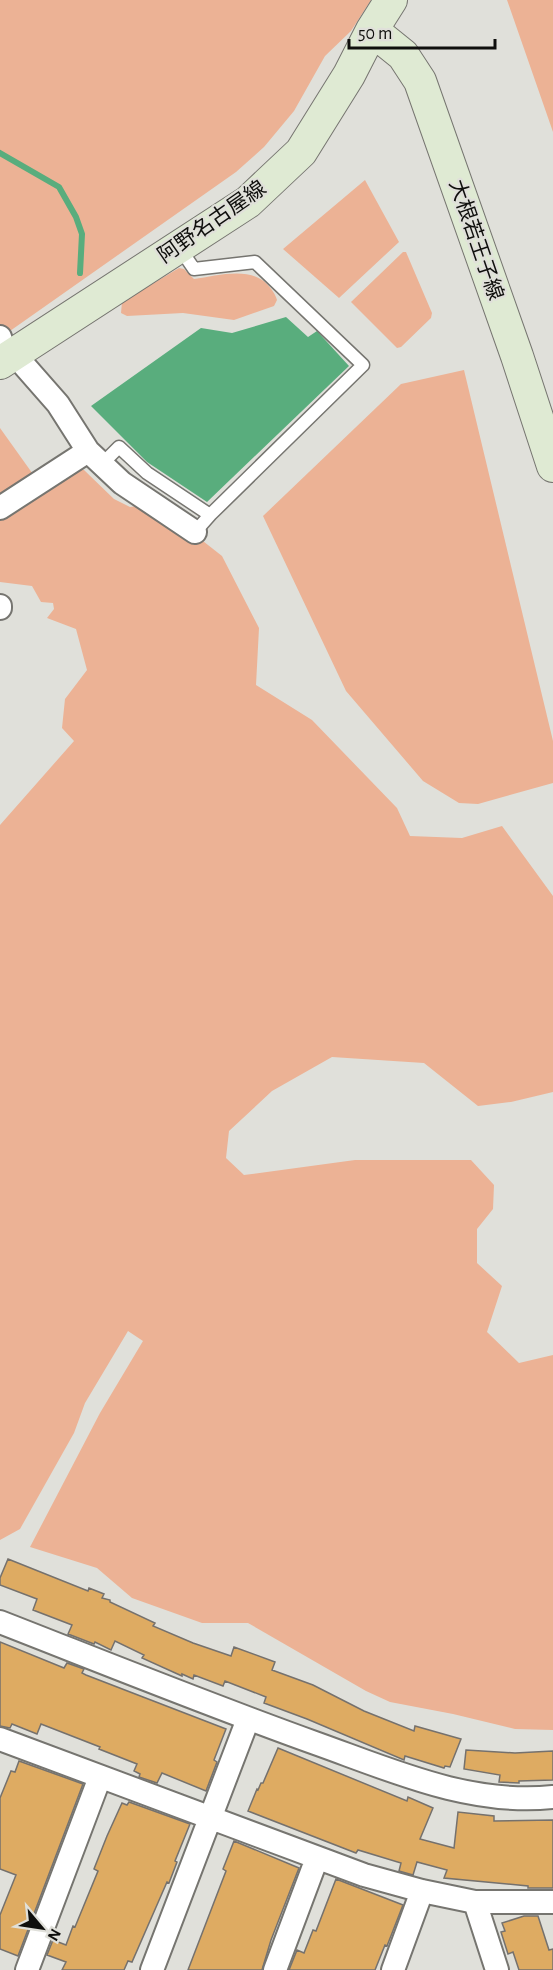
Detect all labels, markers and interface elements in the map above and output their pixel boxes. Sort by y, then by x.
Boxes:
scale bar [349,12,494,50]
text: 50 m [358,25,392,43]
street label: 阿野名古屋線 [154,176,270,267]
street label: 大根若王子線 [446,177,507,303]
north arrow [12,1898,72,1958]
text: N [45,1926,64,1944]

